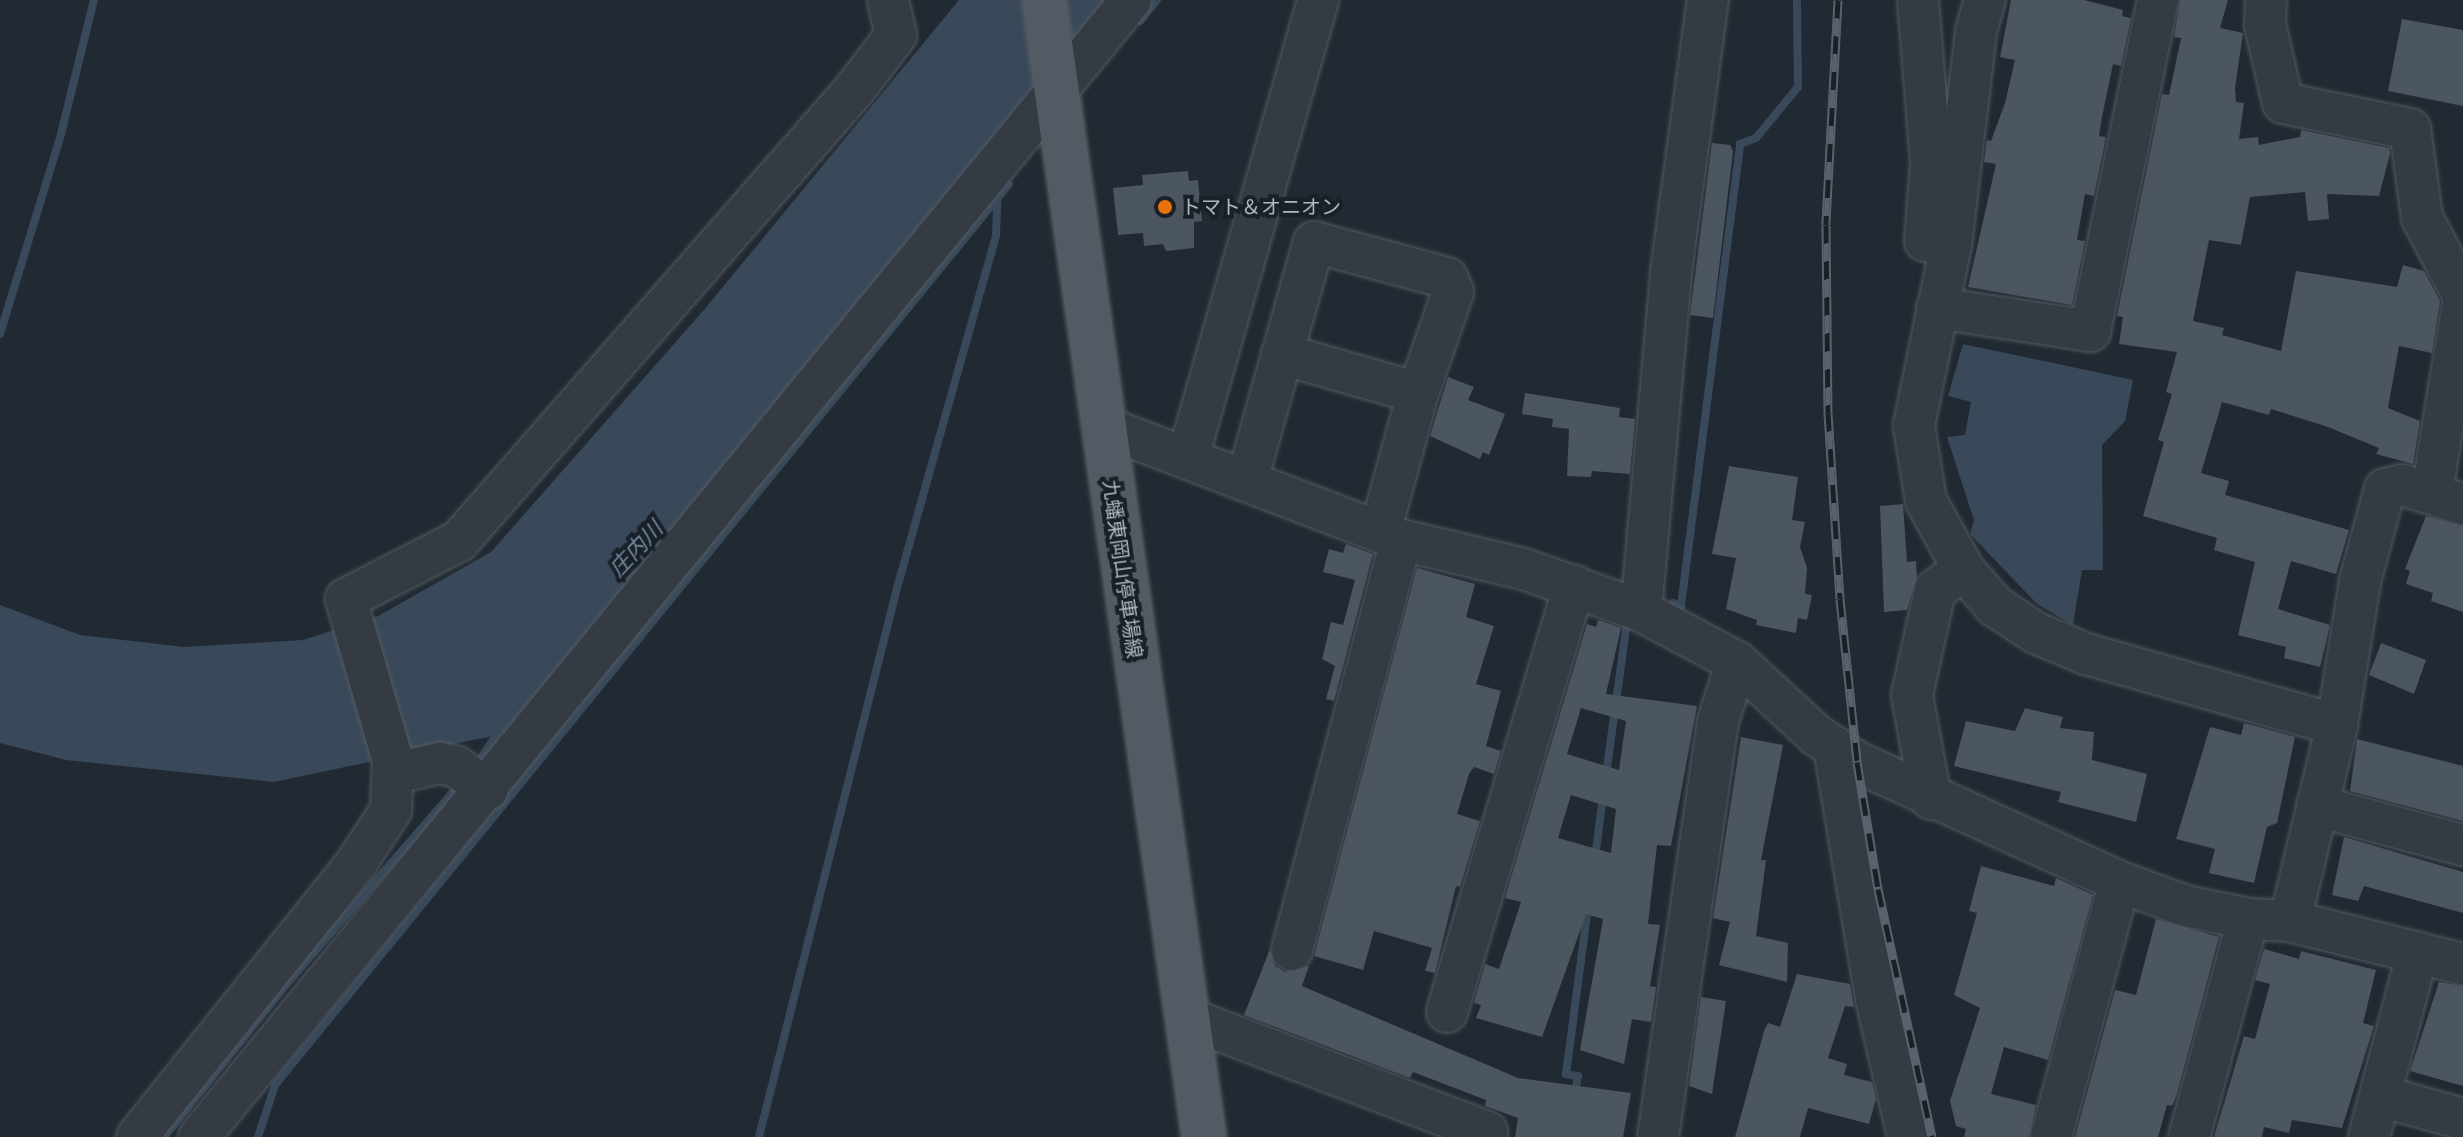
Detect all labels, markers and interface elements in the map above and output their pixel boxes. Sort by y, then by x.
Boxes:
place label: トマト＆オニオン [1181,195,1341,219]
marker: トマト＆オニオン [1156,198,1174,216]
street label: 九蟠東岡山停車場線 [1098,478,1146,660]
water label: 庄内川 [604,516,668,582]

